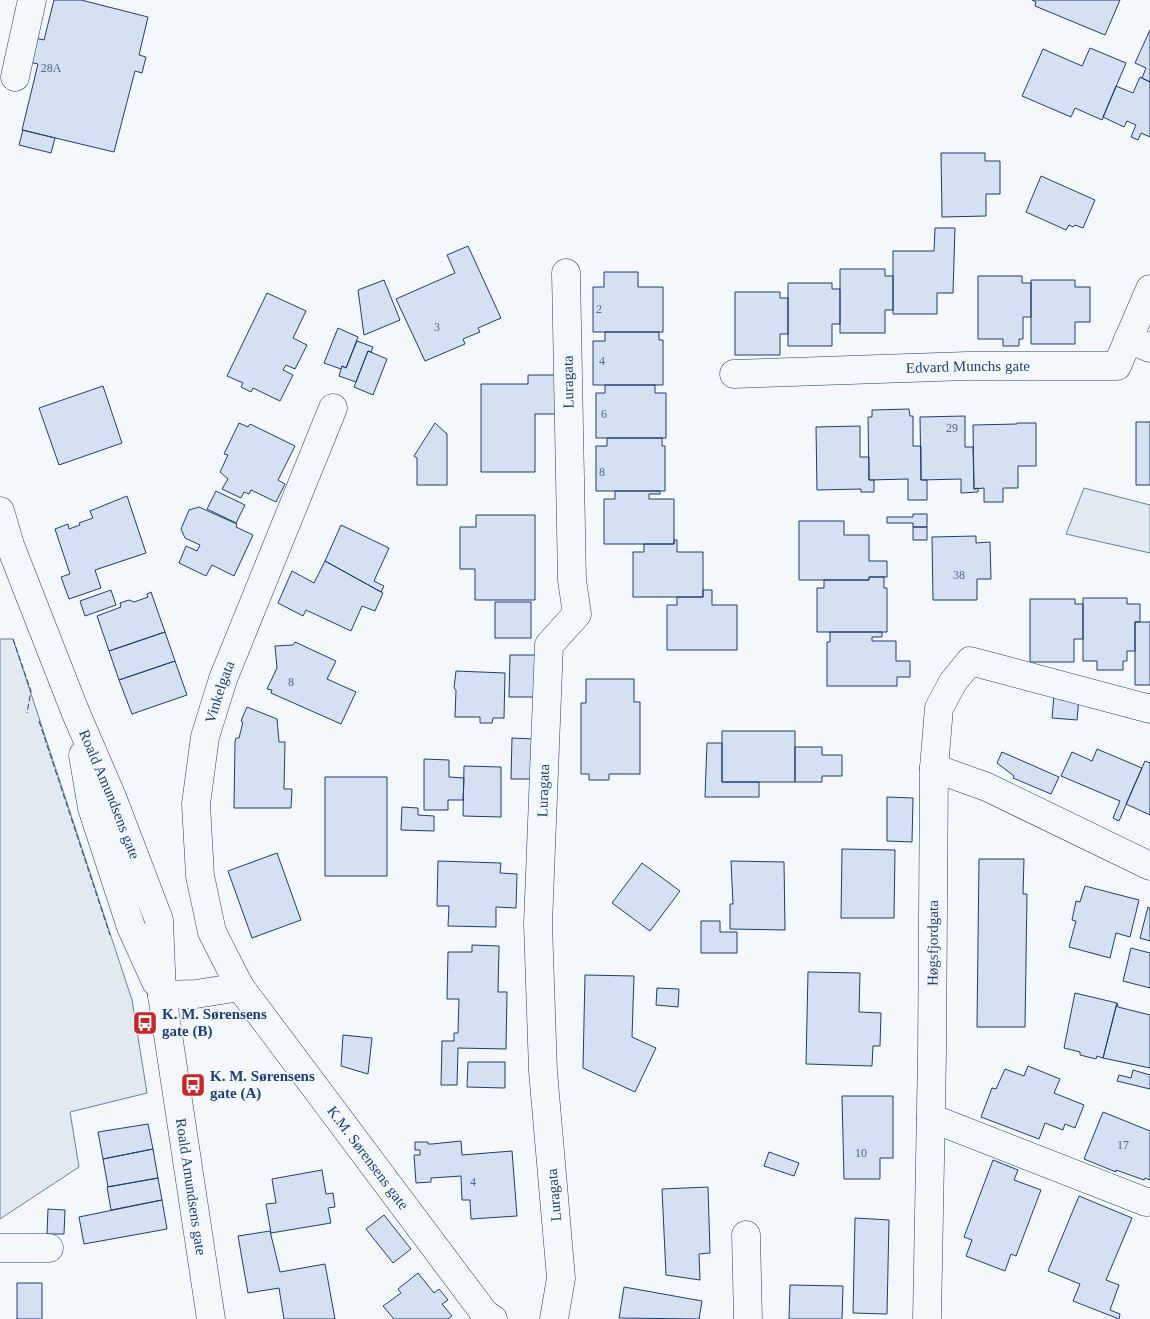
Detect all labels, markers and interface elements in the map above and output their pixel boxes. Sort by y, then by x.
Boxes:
house number: 28A [41,61,62,75]
house number: 2 [596,302,602,316]
house number: 3 [434,320,440,334]
house number: 4 [599,354,605,368]
street label: Luragata [560,355,576,409]
street label: Edvard Munchs gate [906,358,1030,376]
house number: 6 [601,407,607,421]
house number: 29 [946,421,958,435]
house number: 8 [599,465,605,479]
house number: 38 [953,568,965,582]
street label: Vinkelgata [202,658,238,725]
house number: 8 [288,675,294,689]
street label: Roald Amundsens gate [76,727,143,862]
street label: Luragata [534,763,552,818]
street label: Høgsfjordgata [924,900,941,986]
place label: K. M. Sørensens gate (B) [162,1006,267,1040]
bus stop icon: K. M. Sørensens gate (B) [132,1010,158,1036]
place label: K. M. Sørensens gate (A) [210,1068,315,1102]
bus stop icon: K. M. Sørensens gate (A) [180,1072,206,1098]
street label: K.M. Sørensens gate [324,1103,412,1213]
street label: Roald Amundsens gate [173,1117,209,1257]
house number: 17 [1117,1138,1129,1152]
house number: 10 [855,1146,867,1160]
street label: Luragata [544,1167,564,1222]
house number: 4 [470,1175,476,1189]

